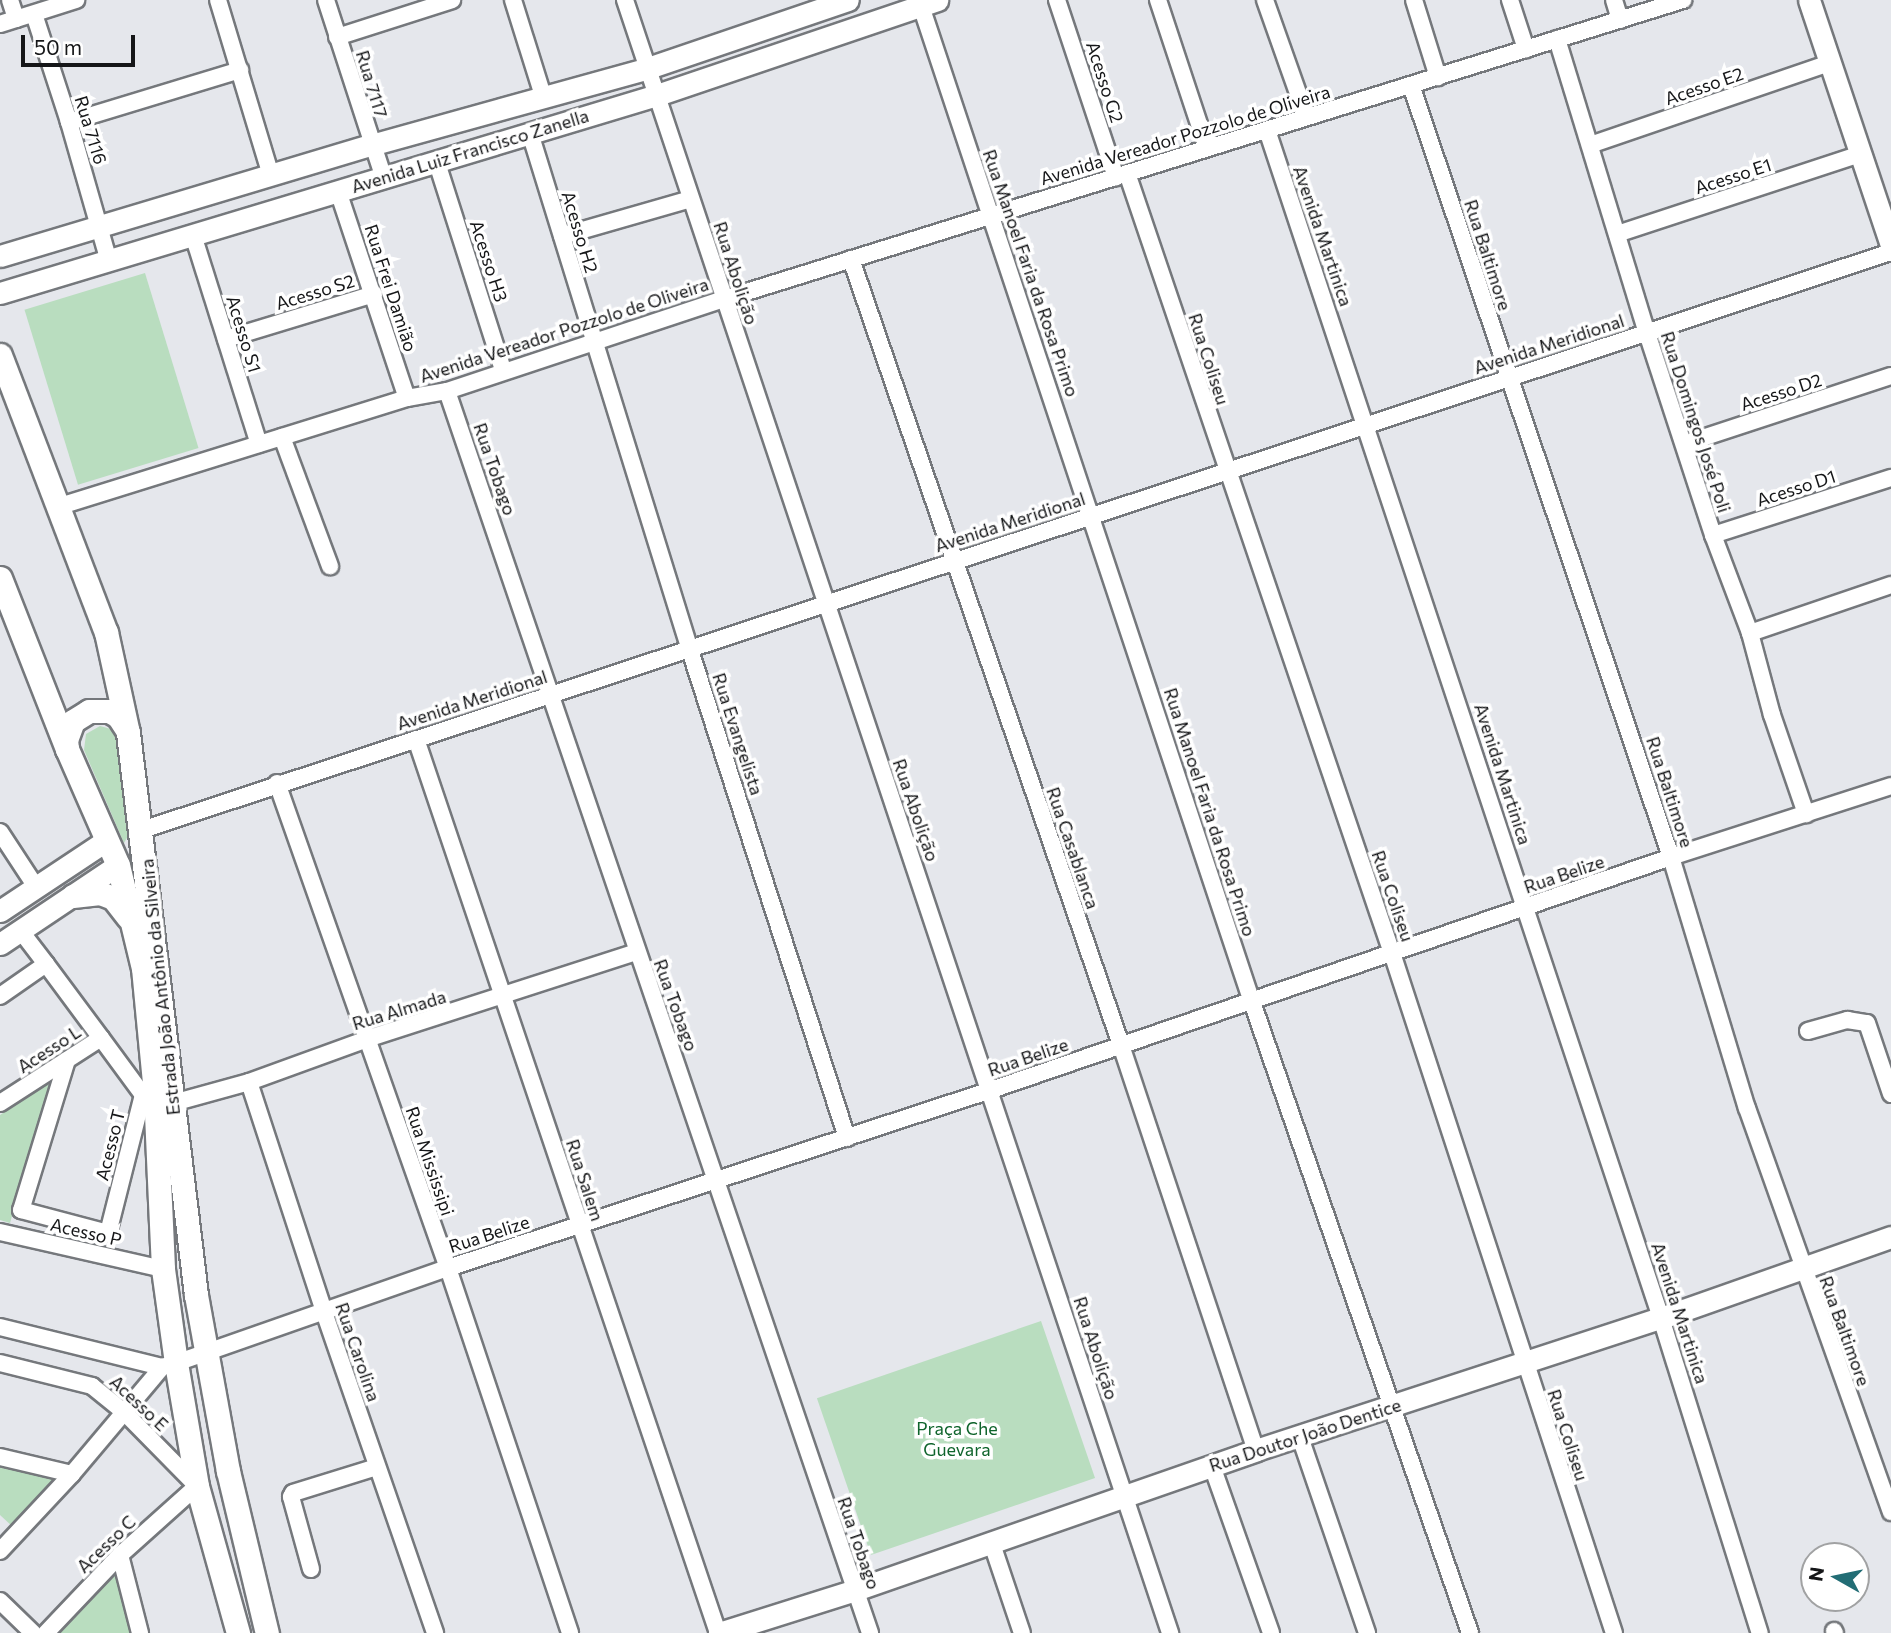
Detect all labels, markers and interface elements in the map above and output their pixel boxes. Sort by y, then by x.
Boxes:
scale bar [24,21,138,65]
text: 50 m [34,34,82,59]
street label: Acesso G2 [1082,39,1128,125]
street label: Rua 7117 [352,48,392,120]
street label: Acesso E2 [1662,63,1746,109]
street label: Avenida Vereador Pozzolo de Oliveira [1037,80,1333,190]
street label: Rua 7116 [70,93,112,167]
street label: Avenida Luiz Francisco Zanella [349,105,591,197]
street label: Rua Manoel Faria da Rosa Primo [978,147,1084,399]
street label: Acesso E1 [1692,153,1774,199]
street label: Avenida Martinica [1289,163,1357,309]
street label: Acesso H2 [557,188,603,276]
street label: Rua Baltimore [1460,197,1516,313]
street label: Acesso H3 [466,217,512,305]
street label: Rua Abolição [709,219,763,327]
street label: Rua Frei Damião [360,222,422,354]
street label: Acesso S2 [273,270,357,314]
street label: Avenida Vereador Pozzolo de Oliveira [417,273,711,387]
street label: Acesso S1 [222,293,266,375]
street label: Avenida Meridional [1471,309,1627,379]
street label: Rua Coliseu [1184,311,1234,407]
street label: Rua Domingos José Poli [1656,329,1736,515]
street label: Acesso D2 [1738,369,1824,415]
street label: Rua Tobago [469,420,521,518]
street label: Acesso D1 [1754,465,1838,511]
street label: Avenida Meridional [932,487,1088,557]
street label: Avenida Meridional [394,665,550,735]
street label: Rua Evangelista [708,670,768,798]
street label: Rua Manoel Faria da Rosa Primo [1160,685,1260,939]
street label: Avenida Martinica [1470,701,1536,847]
street label: Rua Baltimore [1642,734,1698,850]
street label: Rua Abolição [888,756,944,864]
street label: Rua Casablanca [1042,784,1104,912]
street label: Rua Coliseu [1367,848,1419,944]
street label: Rua Belize [1521,850,1607,898]
street label: Estrada João Antônio da Silveira [136,858,184,1116]
street label: Rua Tobago [649,956,703,1054]
street label: Rua Almada [350,986,448,1034]
street label: Acesso L [13,1021,85,1077]
street label: Rua Belize [985,1033,1071,1081]
street label: Rua Mississipi [401,1104,459,1218]
street label: Acesso T [91,1107,129,1183]
street label: Rua Salem [562,1136,608,1224]
street label: Rua Belize [446,1211,532,1257]
street label: Acesso P [48,1213,124,1251]
street label: Avenida Martinica [1647,1240,1713,1386]
street label: Rua Baltimore [1815,1273,1875,1389]
street label: Rua Abolição [1069,1294,1123,1402]
street label: Rua Carolina [331,1300,385,1404]
street label: Acesso E [105,1371,173,1435]
street label: Rua Coliseu [1543,1387,1593,1483]
street label: Rua Doutor João Dentice [1206,1394,1404,1476]
park label: Praça Che Guevara [916,1418,998,1460]
street label: Rua Tobago [833,1494,885,1592]
street label: Acesso C [72,1511,140,1577]
north arrow [1800,1542,1870,1612]
text: N [1803,1565,1828,1583]

